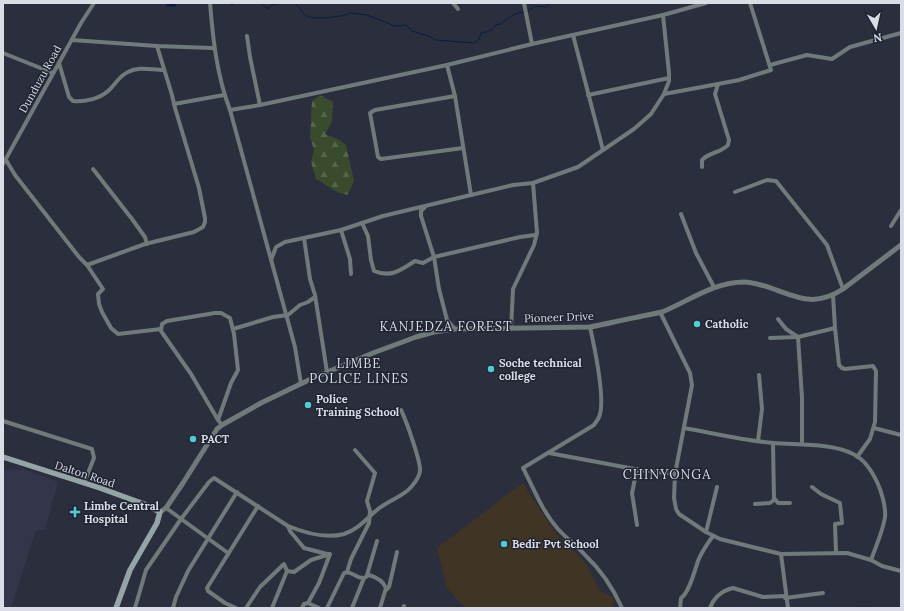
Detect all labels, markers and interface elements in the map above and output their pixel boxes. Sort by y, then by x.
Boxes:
north arrow [856,8,896,48]
text: N [872,30,883,46]
street label: Dunduzu Road [16,42,65,115]
street label: Pioneer Drive [524,309,594,325]
place label: Catholic [705,317,749,331]
district label: KANJEDZA FOREST [379,318,513,335]
marker: Catholic [692,319,702,329]
district label: LIMBE POLICE LINES [309,355,409,387]
place label: Soche technical college [499,356,582,383]
marker: Soche technical college [486,364,496,374]
place label: Police Training School [316,392,400,419]
marker: Police Training School [303,400,313,410]
place label: PACT [201,432,229,446]
marker: PACT [188,434,198,444]
street label: Dalton Road [53,458,117,490]
district label: CHINYONGA [623,466,711,483]
place label: Limbe Central Hospital [84,499,159,526]
marker: Limbe Central Hospital [69,506,81,518]
place label: Bedir Pvt School [512,537,599,551]
marker: Bedir Pvt School [499,539,509,549]

